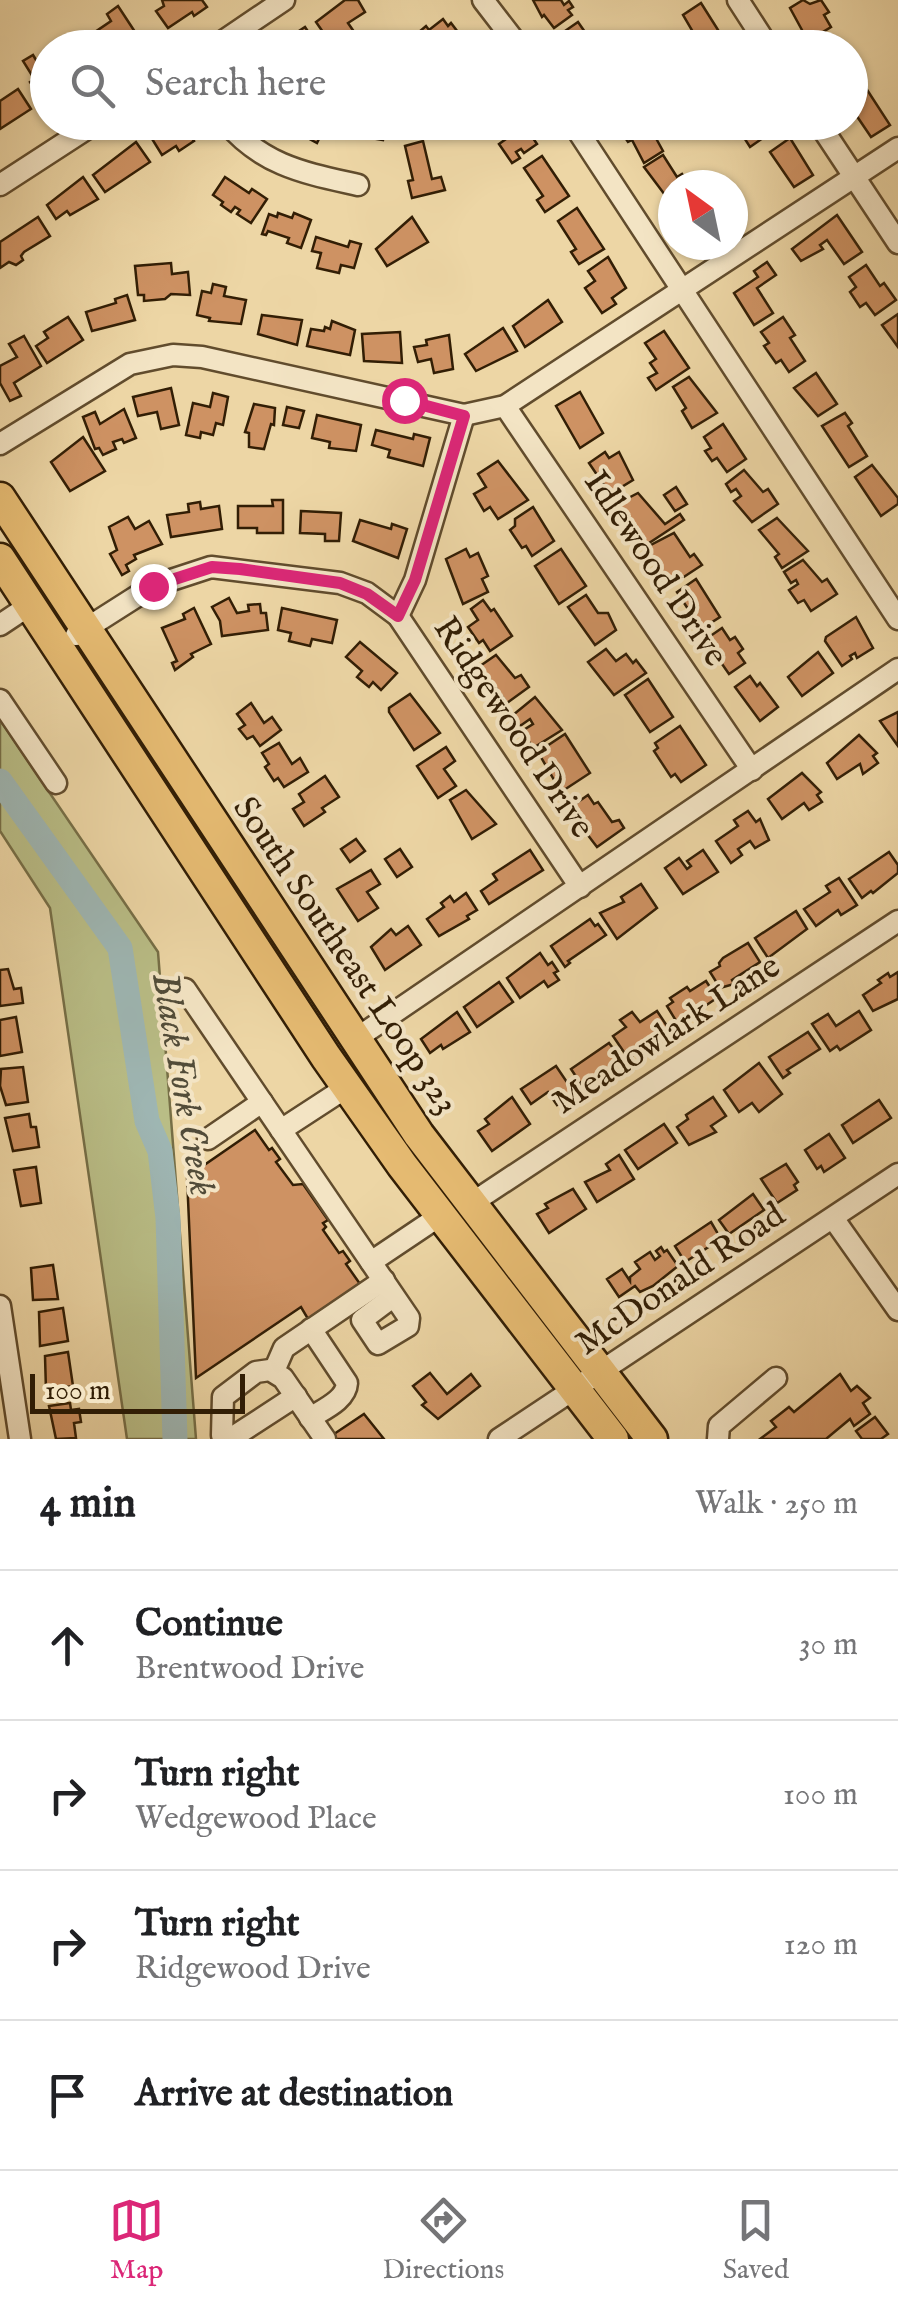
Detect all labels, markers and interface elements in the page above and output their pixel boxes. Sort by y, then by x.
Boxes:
search box [30,30,868,140]
icon: search [65,58,120,113]
text: Search here [145,61,326,109]
north arrow [658,170,748,260]
route start [382,378,428,424]
street label: Idlewood Drive [573,462,737,676]
route end [131,564,177,610]
street label: Ridgewood Drive [422,609,604,847]
street label: South Southeast Loop 323 [222,788,468,1124]
street label: Meadowlark Lane [545,945,789,1125]
water label: Black Fork Creek [139,968,225,1200]
street label: McDonald Road [568,1193,795,1367]
scale bar [30,1369,245,1414]
text: 100 m [45,1374,111,1409]
text: 4 min [40,1478,136,1531]
text: Walk · 250 m [695,1484,858,1525]
text: Continue [135,1601,283,1649]
icon: ahead [40,1618,95,1673]
text: 30 m [799,1625,858,1666]
text: Brentwood Drive [135,1649,364,1690]
text: Turn right [135,1751,299,1799]
icon: right [40,1768,95,1823]
text: 100 m [783,1775,858,1816]
text: Wedgewood Place [135,1799,377,1840]
text: Turn right [135,1901,299,1949]
icon: right [40,1918,95,1973]
text: 120 m [784,1925,858,1966]
text: Ridgewood Drive [135,1949,371,1990]
icon: arrive [40,2068,95,2123]
text: Arrive at destination [135,2071,453,2119]
tab: Map [109,2193,164,2288]
tab: Directions [382,2193,504,2288]
tab: Saved [723,2193,789,2288]

